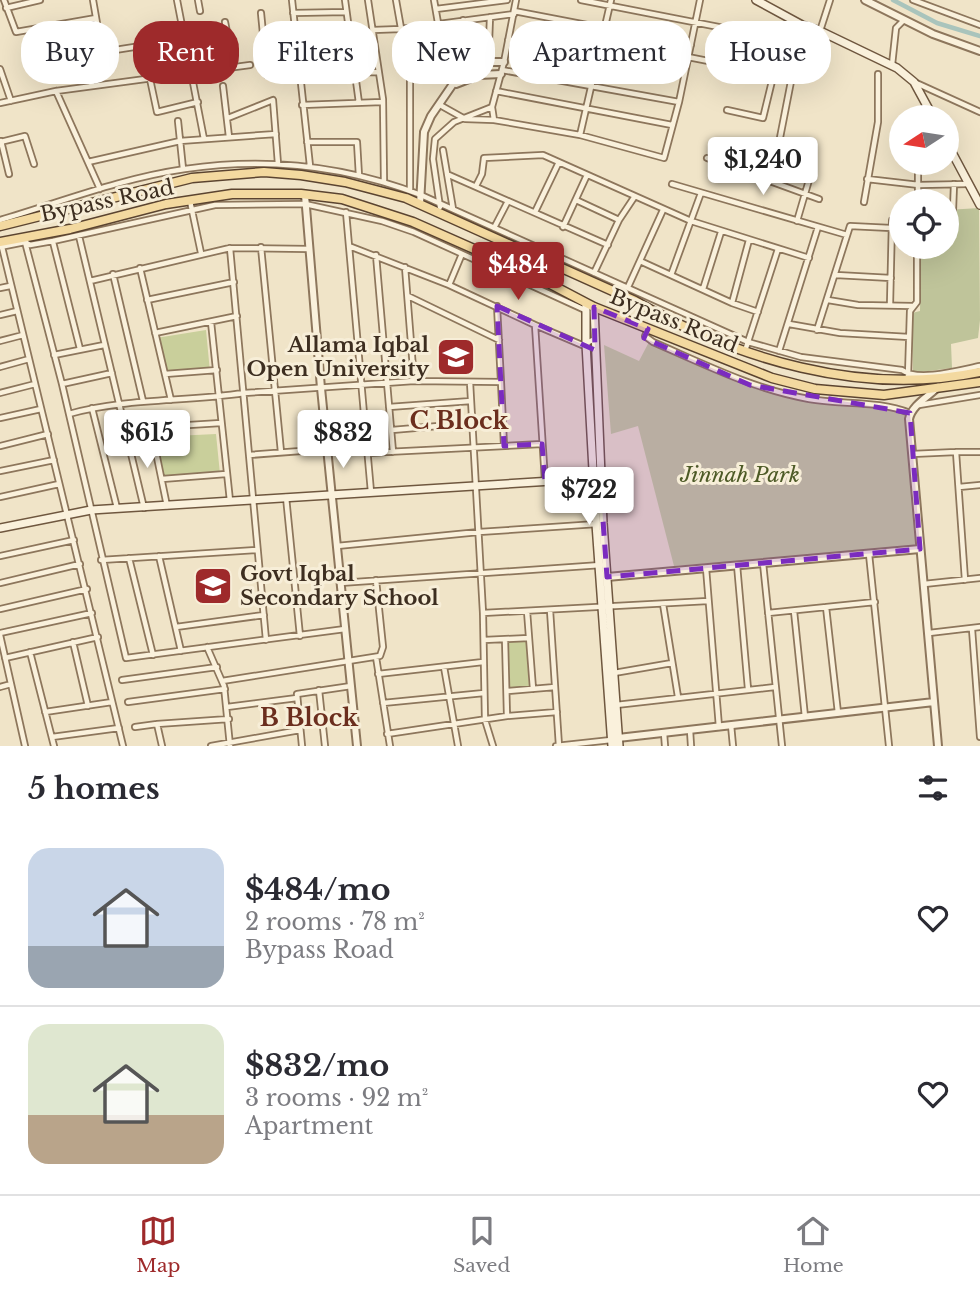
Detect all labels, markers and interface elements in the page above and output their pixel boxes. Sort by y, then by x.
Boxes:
chip: Buy [21,21,119,84]
chip: Rent [133,21,239,84]
chip: Filters [253,21,378,84]
chip: New [392,21,495,84]
chip: Apartment [509,21,691,84]
chip: House [705,21,831,84]
north arrow [889,105,959,175]
map controls [889,105,959,259]
pin: $1,240 [706,138,820,197]
text: $1,240 [724,146,802,174]
street label: Bypass Road [38,174,176,228]
button: locate [889,189,959,259]
pin: $484 [477,243,559,302]
text: $484 [488,251,548,279]
street label: Bypass Road [606,283,742,359]
place label: Allama Iqbal Open University [247,332,430,382]
school or university icon: Allama Iqbal Open University [435,336,477,378]
district label: C Block [410,406,510,435]
pin: $615 [106,410,188,470]
pin: $832 [302,410,384,470]
text: $615 [120,419,174,447]
text: $832 [313,419,373,447]
park label: Jinnah Park [679,462,800,488]
pin: $722 [548,468,630,527]
text: $722 [561,476,617,504]
place label: Govt Iqbal Secondary School [240,561,439,611]
school or university icon: Govt Iqbal Secondary School [192,565,234,607]
district label: B Block [260,703,359,732]
icon: filters [914,769,952,807]
text: 5 homes [28,770,160,807]
text: $484/mo [245,871,391,908]
icon: home [84,876,168,960]
icon: heart [914,899,952,937]
text: 2 rooms · 78 m² [245,908,425,936]
text: Bypass Road [245,936,394,964]
text: $832/mo [245,1047,389,1084]
icon: home [84,1052,168,1136]
icon: heart [914,1075,952,1113]
text: 3 rooms · 92 m² [245,1084,428,1112]
text: Apartment [245,1112,373,1140]
tab: Map [136,1212,180,1277]
tab: Saved [453,1212,510,1277]
tab: Home [783,1212,844,1277]

